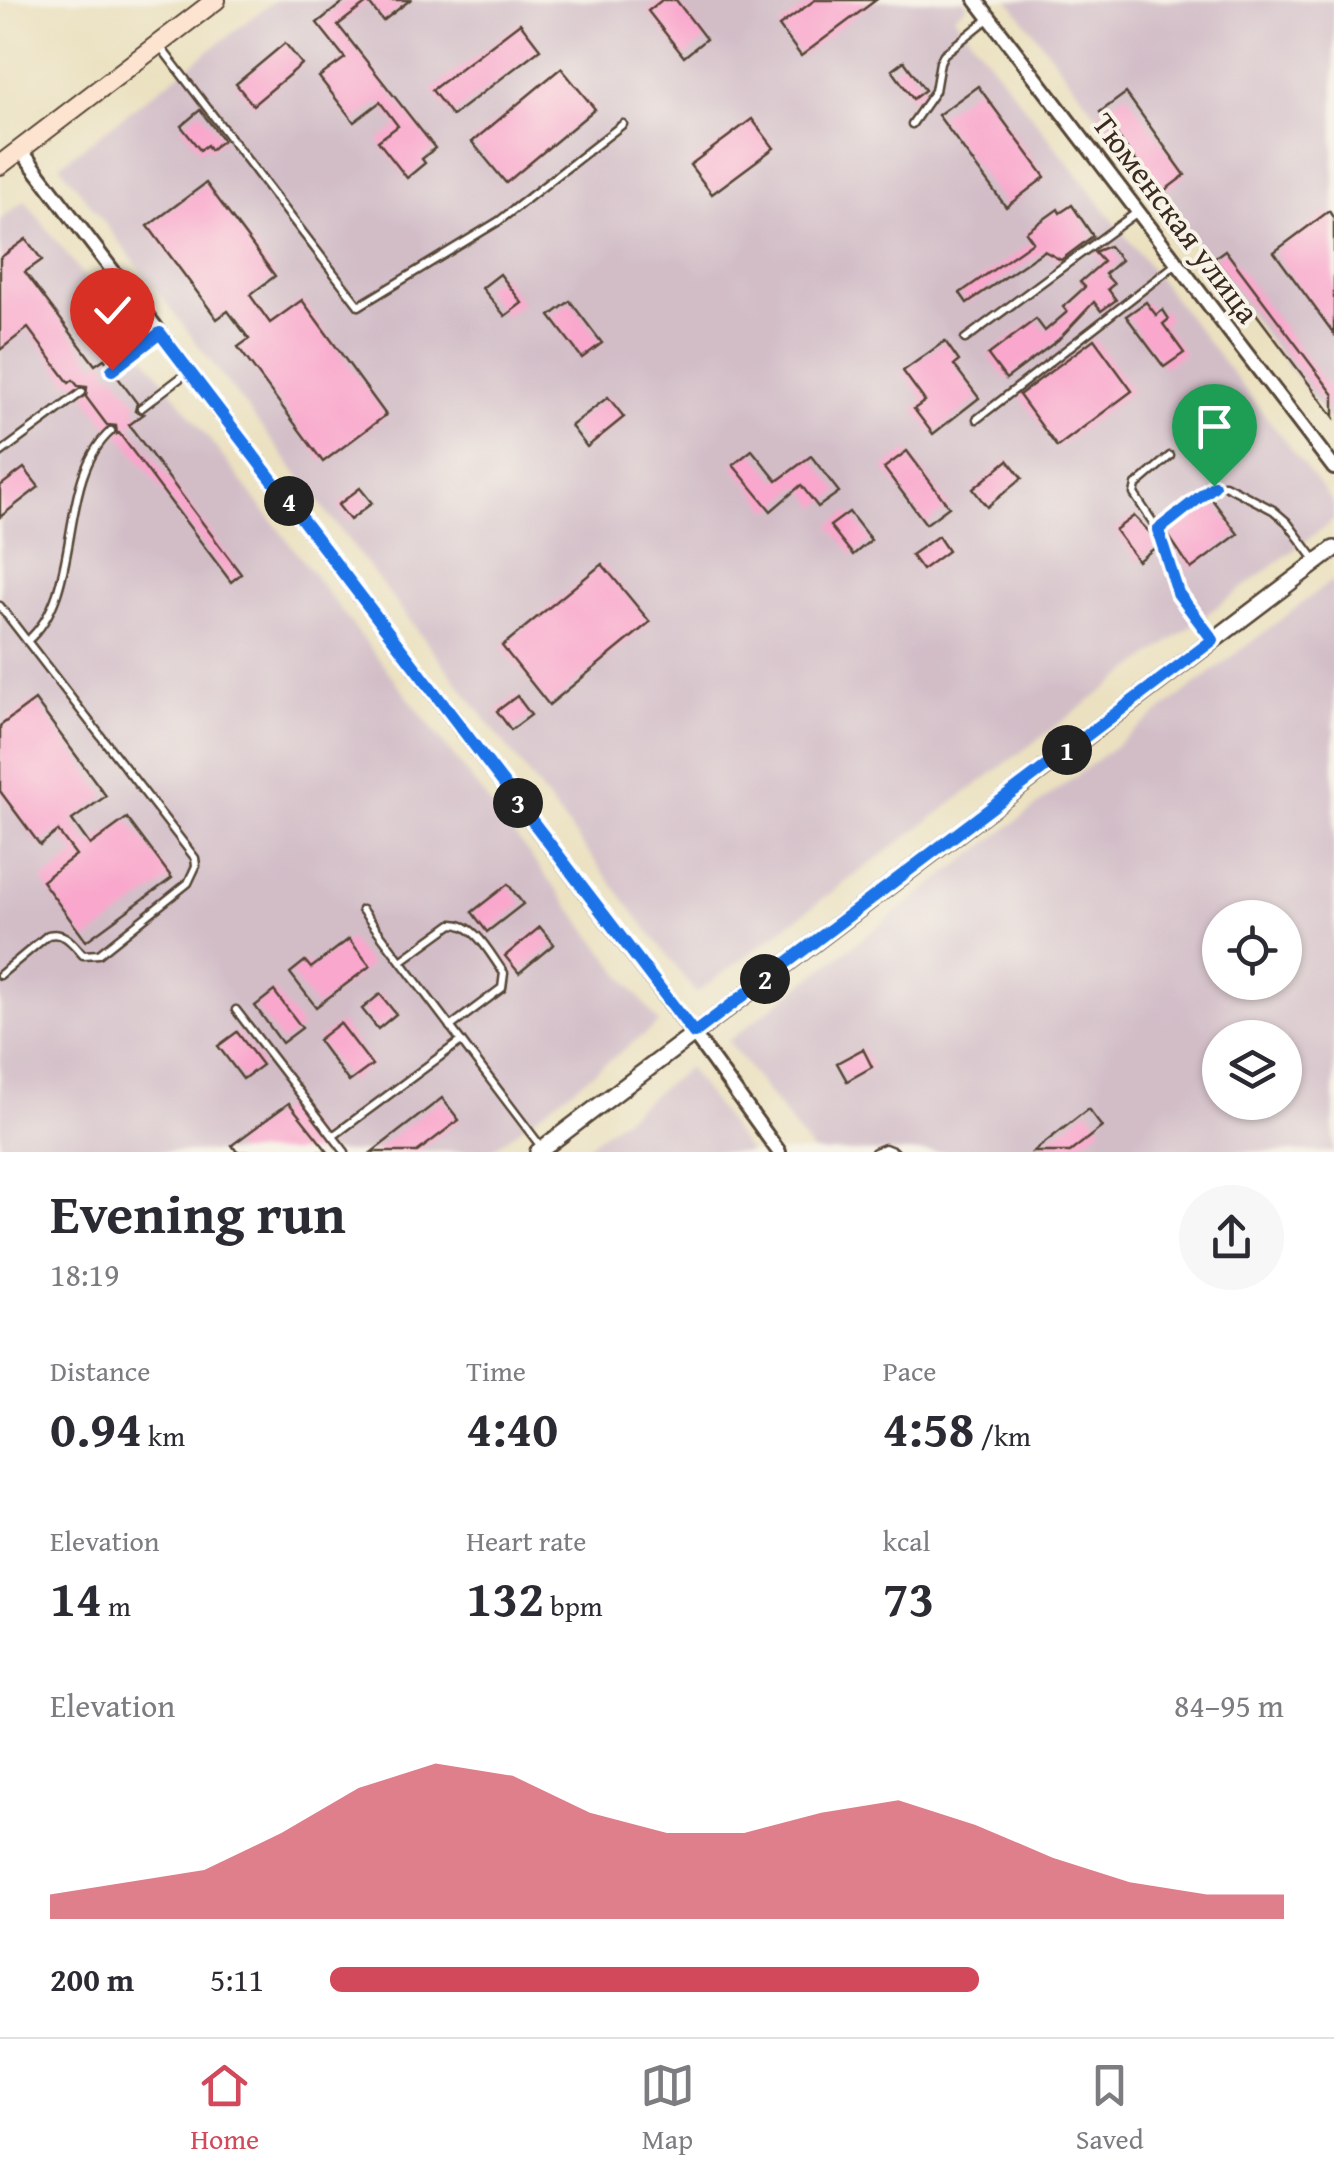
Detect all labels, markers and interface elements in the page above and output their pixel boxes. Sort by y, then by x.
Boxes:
street label: Тюменская улица [1081,102,1272,334]
pin [70,268,155,371]
icon: check [85,283,140,338]
pin [1172,384,1257,487]
icon: arrive [1187,399,1242,454]
pin: 4 [264,476,314,526]
text: 4 [282,480,296,521]
pin: 1 [1042,725,1092,775]
text: 1 [1060,729,1074,770]
pin: 3 [493,778,543,828]
text: 3 [511,782,525,823]
map controls [1202,900,1302,1120]
button: locate [1202,900,1302,1000]
pin: 2 [740,954,790,1004]
text: 2 [758,958,772,999]
button: layers [1202,1020,1302,1120]
text: Evening run [50,1173,346,1253]
button: share [1179,1185,1284,1290]
text: 18:19 [50,1251,119,1298]
text: Distance [50,1350,150,1391]
text: Time [466,1350,526,1391]
text: Pace [883,1350,937,1391]
text: 0.94 [50,1391,142,1464]
text: 4:40 [466,1391,558,1464]
text: 4:58 [883,1391,975,1464]
text: km [142,1415,185,1456]
text: /km [975,1415,1031,1456]
text: Elevation [50,1520,160,1561]
text: Heart rate [466,1520,586,1561]
text: kcal [883,1520,930,1561]
text: 14 [50,1561,102,1634]
text: 132 [466,1561,544,1634]
text: 73 [883,1561,934,1634]
text: m [102,1585,131,1626]
text: bpm [544,1585,603,1626]
text: Elevation [50,1682,175,1729]
text: 84–95 m [1174,1682,1284,1729]
text: 200 m [50,1956,134,2003]
text: 5:11 [210,1956,264,2003]
tab: Home [190,2058,259,2159]
tab: Map [640,2058,695,2159]
tab: Saved [1076,2058,1144,2159]

